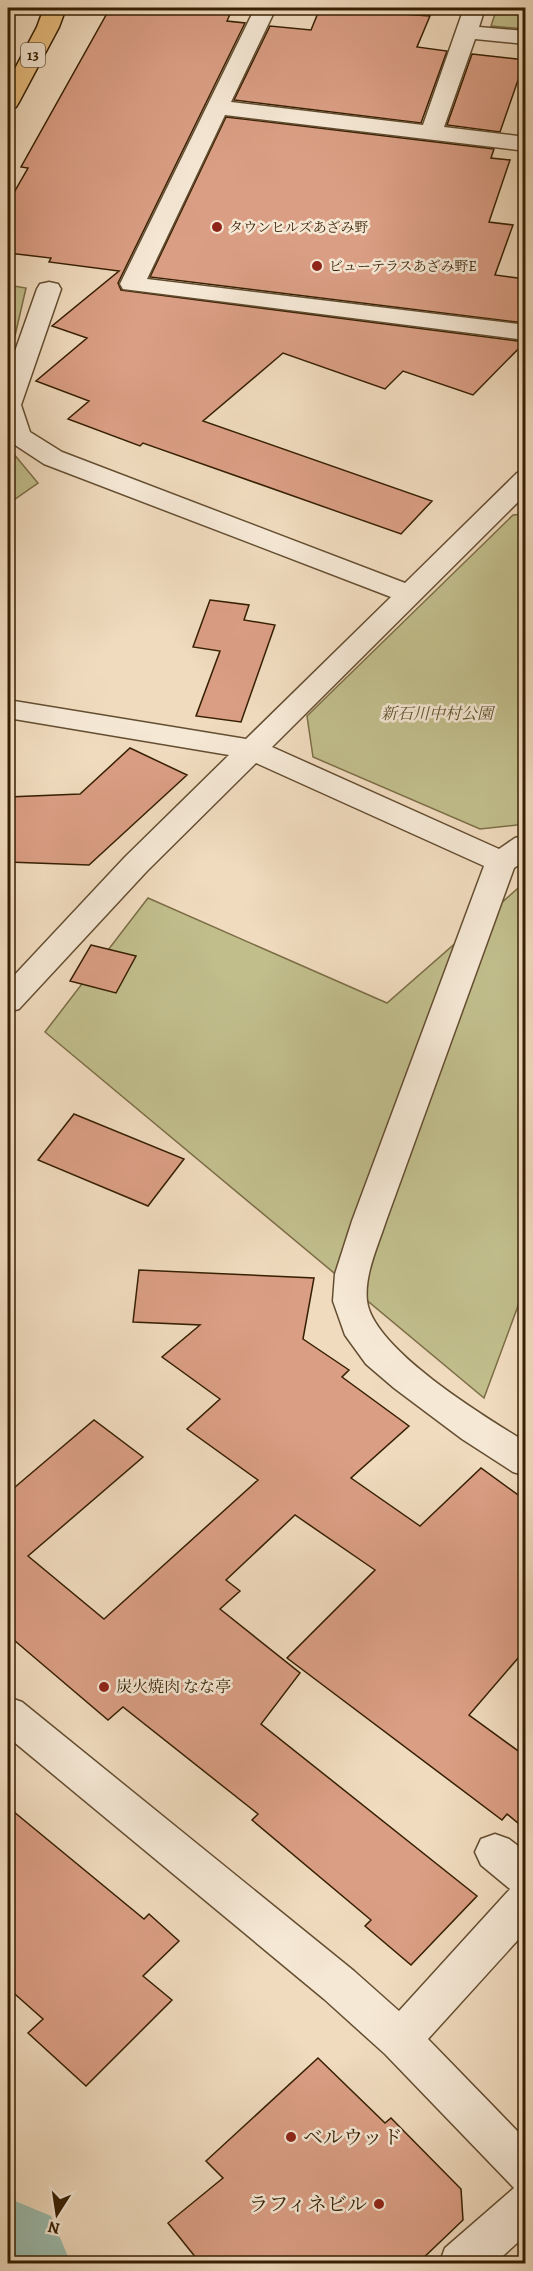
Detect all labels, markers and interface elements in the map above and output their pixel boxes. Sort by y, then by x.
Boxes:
road number: 13 [21,43,45,67]
place label: タウンヒルズあざみ野 [229,218,369,237]
marker: タウンヒルズあざみ野 [210,220,224,234]
place label: ビューテラスあざみ野E [329,257,477,276]
marker: ビューテラスあざみ野E [310,259,324,273]
park label: 新石川中村公園 [381,703,496,725]
place label: 炭火焼肉 なな亭 [116,1676,231,1698]
marker: 炭火焼肉 なな亭 [97,1680,111,1694]
place label: ベルウッド [303,2124,403,2151]
marker: ベルウッド [284,2130,298,2144]
north arrow [27,2184,87,2244]
place label: ラフィネビル [249,2191,367,2218]
marker: ラフィネビル [372,2197,386,2211]
text: N [46,2216,62,2240]

